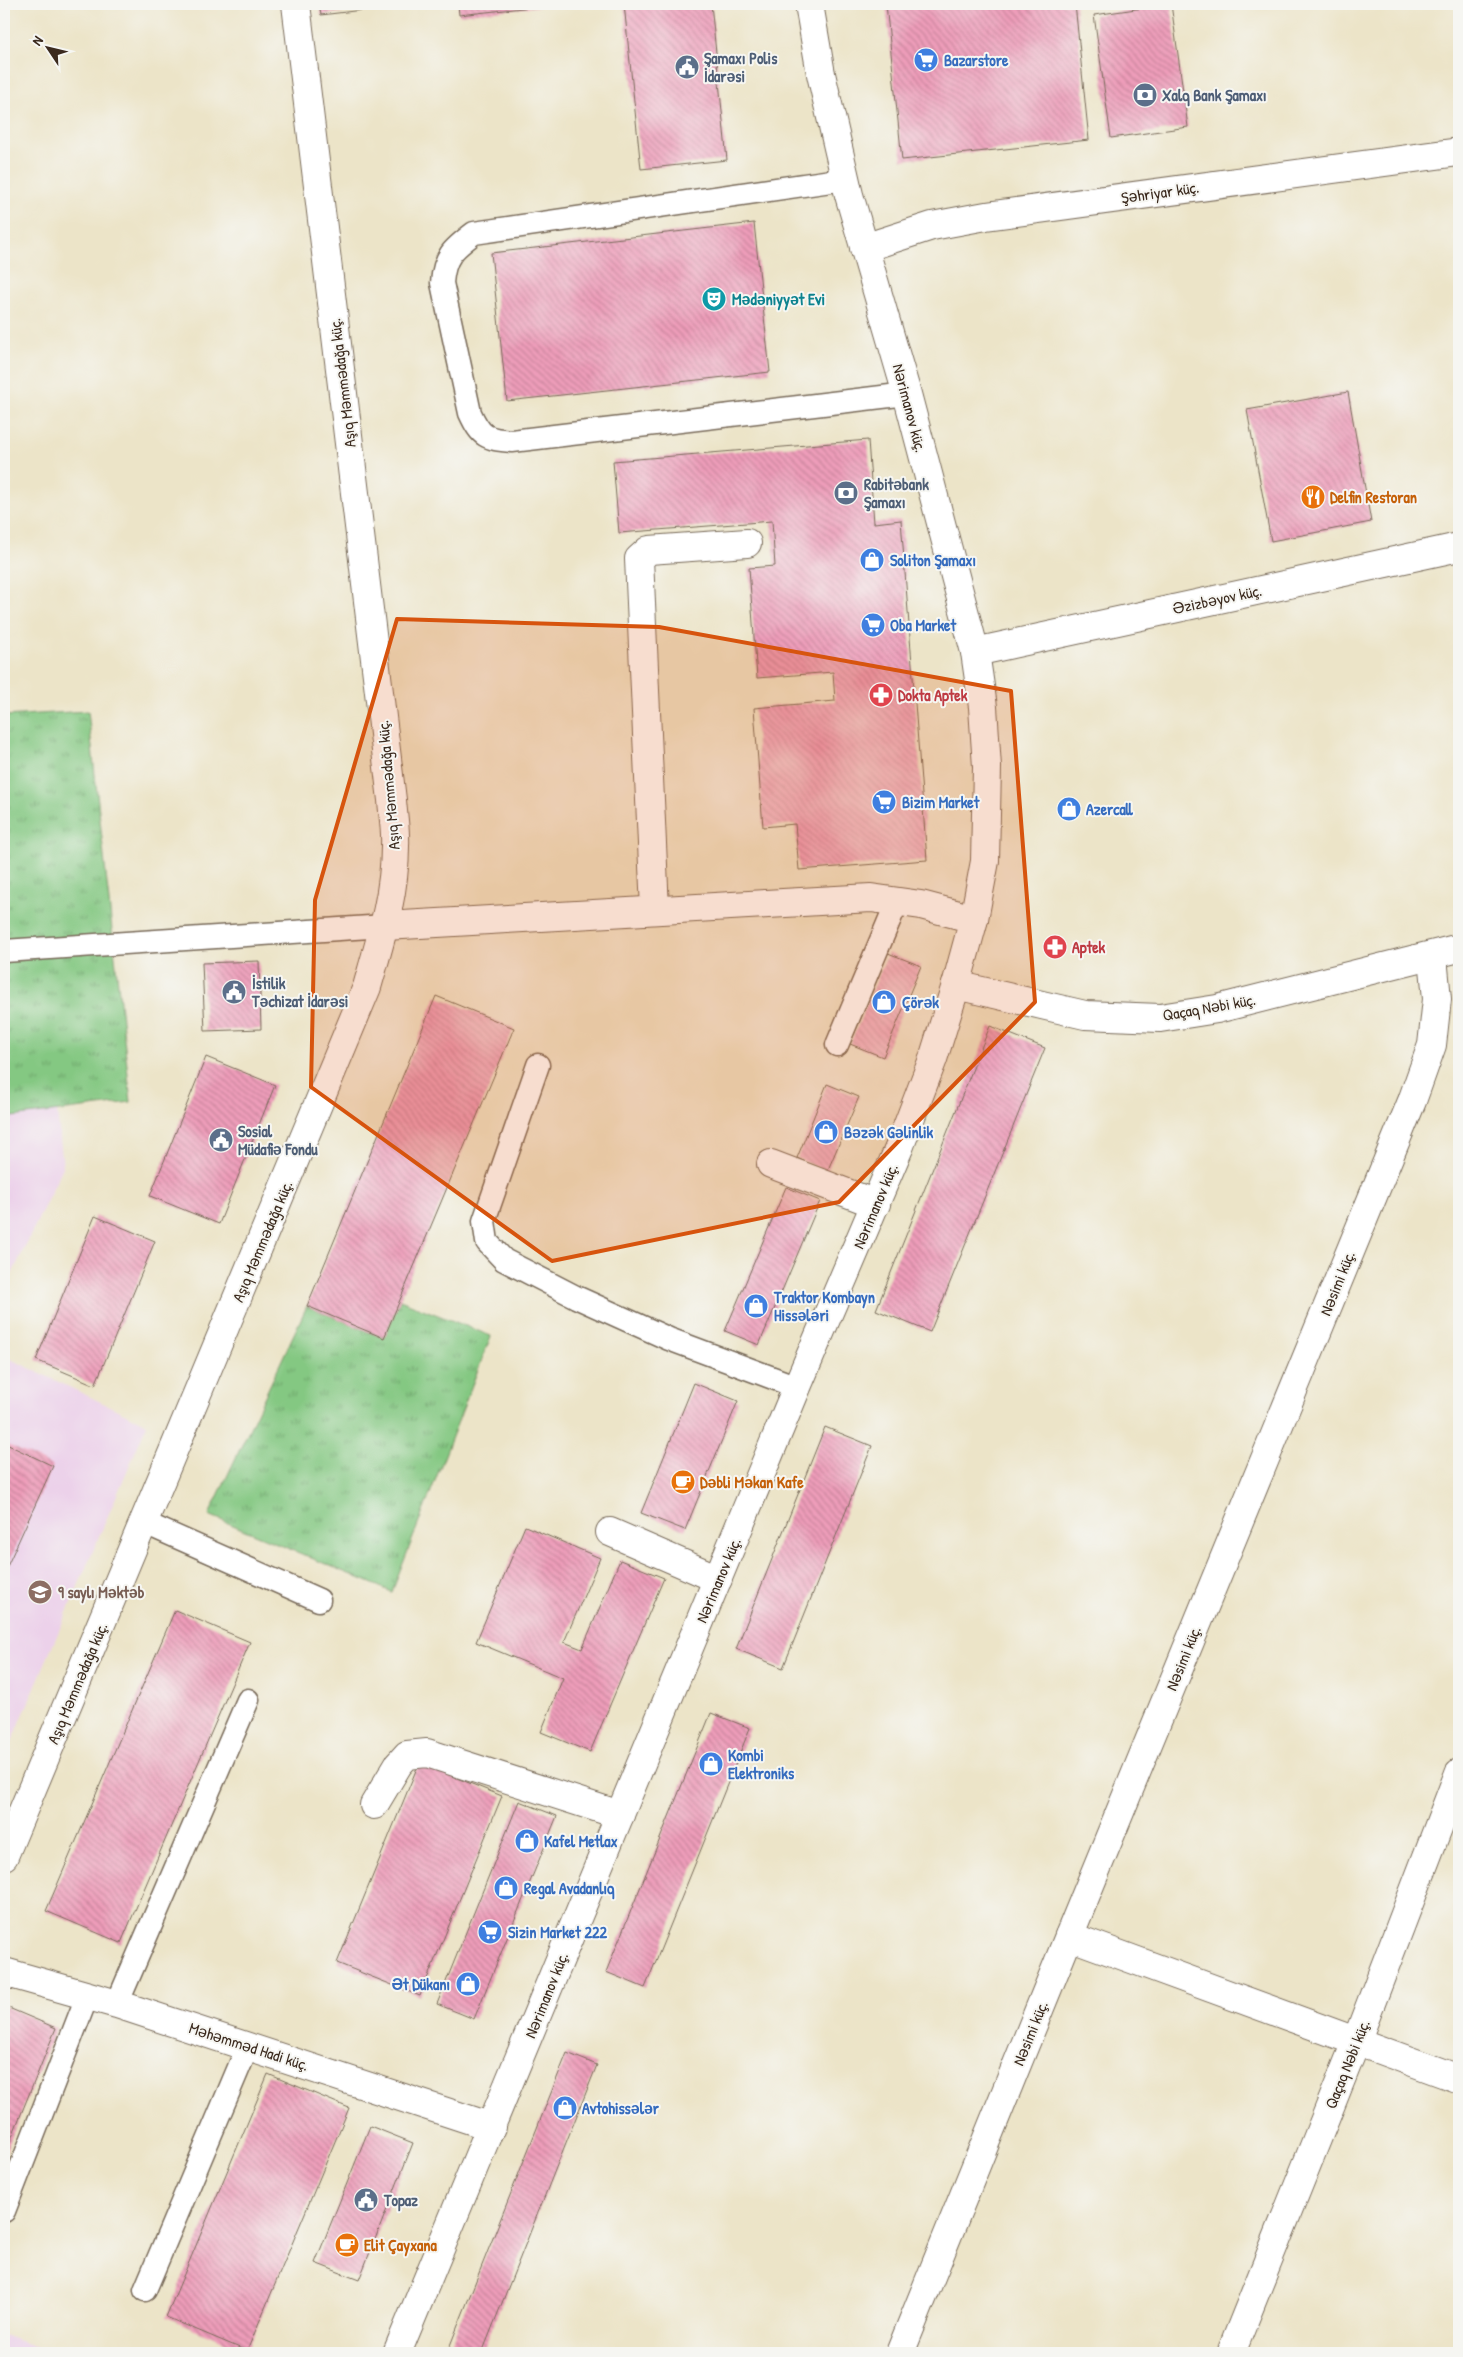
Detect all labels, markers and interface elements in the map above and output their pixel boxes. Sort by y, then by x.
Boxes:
north arrow [22,22,72,72]
text: N [27,31,47,49]
place label: Şamaxı Polis İdarəsi [704,47,778,87]
supermarket icon: Bazarstore [913,47,939,73]
place label: Bazarstore [944,49,1009,71]
public building icon: Şamaxı Polis İdarəsi [674,54,700,80]
bank icon: Xalq Bank Şamaxı [1132,82,1158,108]
place label: Xalq Bank Şamaxı [1162,84,1267,107]
street label: Şəhriyar küç. [1120,176,1200,208]
theatre icon: Mədəniyyət Evi [701,286,727,312]
place label: Mədəniyyət Evi [732,288,825,311]
street label: Aşıq Məmmədağa küç. [323,317,361,449]
street label: Nərimanov küç. [888,361,932,455]
place label: Rabitəbank Şamaxı [864,473,929,513]
bank icon: Rabitəbank Şamaxı [833,480,859,506]
restaurant icon: Delfin Restoran [1300,484,1326,510]
place label: Delfin Restoran [1330,486,1417,508]
shop icon: Soliton Şamaxı [859,547,885,573]
place label: Soliton Şamaxı [890,549,976,571]
street label: Əzizbəyov küç. [1170,579,1264,619]
supermarket icon: Oba Market [860,612,886,638]
place label: Oba Market [890,614,956,636]
pharmacy icon: Dokta Aptek [868,682,894,708]
place label: Dokta Aptek [898,684,968,707]
street label: Aşıq Məmmədağa küç. [371,719,405,851]
supermarket icon: Bizim Market [871,789,897,815]
place label: Bizim Market [902,791,980,813]
shop icon: Azercall [1056,796,1082,822]
place label: Azercall [1086,798,1134,820]
pharmacy icon: Aptek [1042,934,1068,960]
place label: Aptek [1072,936,1106,959]
place label: İstilik Təchizat İdarəsi [251,972,348,1012]
public building icon: İstilik Təchizat İdarəsi [221,979,247,1005]
street label: Qaçaq Nəbi küç. [1161,988,1257,1026]
shop icon: Çörək [871,989,897,1015]
place label: Çörək [902,991,939,1013]
shop icon: Bəzək Gəlinlik [813,1119,839,1145]
place label: Sosial Müdafiə Fondu [238,1120,318,1160]
place label: Bəzək Gəlinlik [844,1121,934,1143]
public building icon: Sosial Müdafiə Fondu [208,1127,234,1153]
street label: Nərimanov küç. [847,1160,903,1252]
street label: Aşıq Məmmədağa küç. [226,1177,298,1305]
street label: Nəsimi küç. [1314,1247,1360,1319]
place label: Traktor Kombayn Hissələri [773,1286,875,1326]
shop icon: Traktor Kombayn Hissələri [743,1293,769,1319]
cafe icon: Dəbli Məkan Kafe [670,1469,696,1495]
place label: Dəbli Məkan Kafe [700,1471,804,1493]
street label: Nərimanov küç. [690,1534,746,1626]
school or university icon: 9 saylı Məktəb [27,1579,53,1605]
place label: 9 saylı Məktəb [58,1581,145,1604]
street label: Aşıq Məmmədağa küç. [41,1619,113,1747]
street label: Nəsimi küç. [1160,1622,1206,1694]
place label: Kombi Elektroniks [728,1744,795,1784]
shop icon: Kombi Elektroniks [698,1751,724,1777]
shop icon: Kafel Metlax [514,1828,540,1854]
place label: Kafel Metlax [544,1830,618,1852]
shop icon: Regal Avadanlıq [493,1875,519,1901]
place label: Regal Avadanlıq [524,1877,615,1900]
supermarket icon: Sizin Market 222 [477,1919,503,1945]
place label: Sizin Market 222 [508,1921,607,1943]
street label: Nərimanov küç. [519,1949,573,2041]
shop icon: Ət Dükanı [455,1971,481,1997]
place label: Ət Dükanı [391,1973,450,1995]
street label: Nəsimi küç. [1007,1997,1053,2069]
street label: Məhəmməd Hadi küç. [186,2016,312,2076]
street label: Qaçaq Nəbi küç. [1319,2016,1375,2112]
shop icon: Avtohissələr [552,2095,578,2121]
place label: Avtohissələr [582,2097,660,2119]
public building icon: Topaz [353,2187,379,2213]
place label: Topaz [383,2189,418,2212]
cafe icon: Elit Çayxana [334,2232,360,2258]
place label: Elit Çayxana [364,2234,438,2257]

